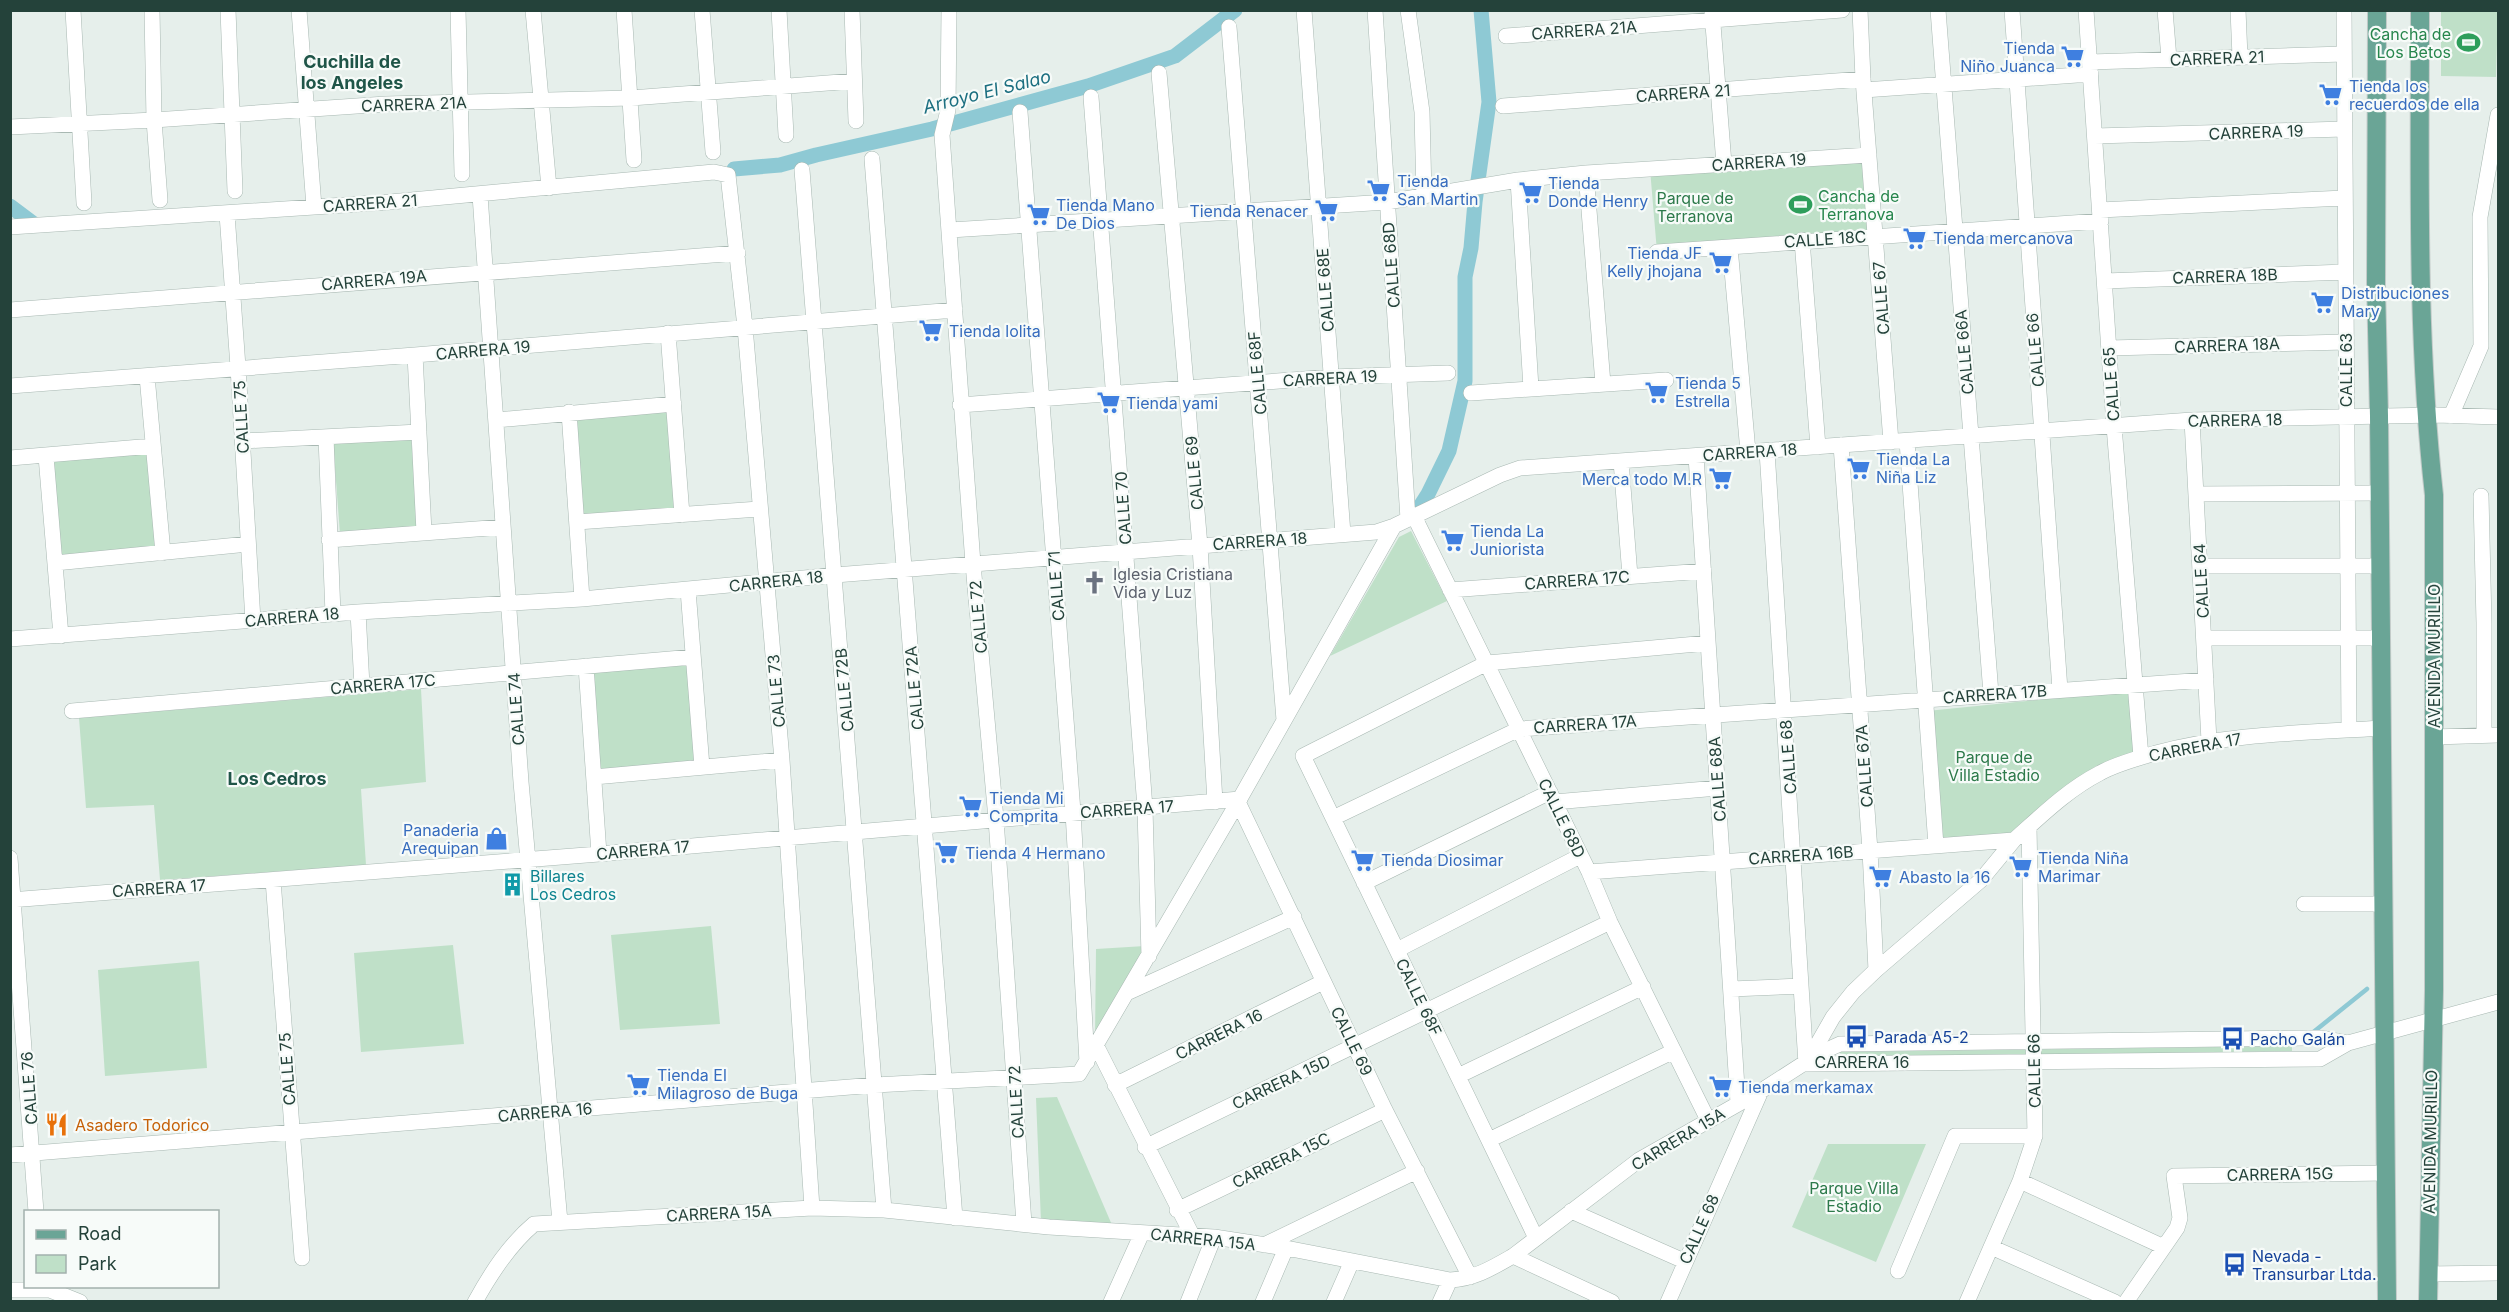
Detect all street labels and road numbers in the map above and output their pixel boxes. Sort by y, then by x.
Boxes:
street label: CARRERA 21A [1531,16,1637,44]
street label: CARRERA 21 [2169,46,2265,70]
street label: CARRERA 21 [1635,80,1731,106]
street label: CARRERA 21A [361,92,467,116]
street label: CARRERA 19 [2208,120,2304,144]
street label: CARRERA 19 [1711,149,1807,175]
street label: CARRERA 21 [322,190,418,216]
street label: CALLE 68D [1378,221,1404,309]
street label: CALLE 18C [1783,226,1867,252]
street label: CALLE 68E [1312,247,1338,333]
street label: CALLE 67 [1868,261,1894,335]
street label: CARRERA 18B [2172,264,2278,288]
street label: CARRERA 19A [320,265,428,295]
street label: CALLE 66A [1950,309,1978,395]
street label: CALLE 66 [2022,312,2048,388]
street label: CALLE 68F [1243,330,1271,416]
street label: CARRERA 18A [2174,333,2280,357]
street label: CALLE 63 [2336,333,2356,407]
street label: CARRERA 19 [435,336,531,364]
street label: CALLE 65 [2098,346,2124,422]
street label: CARRERA 19 [1282,366,1378,390]
street label: CALLE 75 [229,380,253,454]
street label: CARRERA 18 [2187,409,2283,431]
street label: CALLE 69 [1181,435,1207,511]
street label: CARRERA 18 [1702,439,1798,465]
street label: CALLE 70 [1110,471,1136,545]
street label: CARRERA 18 [1212,528,1308,554]
street label: CALLE 64 [2189,543,2213,619]
street label: CALLE 71 [1044,550,1068,622]
street label: CARRERA 18 [728,566,824,596]
street label: CARRERA 17C [1524,566,1630,594]
street label: CALLE 72 [965,580,991,654]
street label: AVENIDA MURILLO [2424,584,2444,728]
street label: CARRERA 18 [244,603,340,631]
street label: CALLE 72A [900,645,928,731]
street label: CALLE 72B [830,647,858,733]
street label: CALLE 73 [763,654,789,728]
street label: CARRERA 17C [329,669,437,699]
street label: CALLE 74 [503,672,529,746]
street label: CARRERA 17B [1942,680,2048,708]
street label: CARRERA 17A [1533,710,1637,738]
street label: CALLE 68 [1775,719,1801,795]
street label: CALLE 67A [1851,724,1877,808]
street label: CARRERA 17 [2147,728,2243,766]
street label: CALLE 68A [1704,736,1730,822]
street label: CALLE 68D [1534,775,1590,861]
street label: CARRERA 17 [1079,796,1175,822]
street label: CARRERA 17 [595,836,691,864]
street label: CARRERA 16B [1748,841,1854,869]
street label: CARRERA 17 [111,875,207,901]
street label: CALLE 68F [1392,955,1446,1039]
street label: CALLE 69 [1327,1003,1377,1079]
street label: CARRERA 16 [1172,1004,1266,1064]
street label: CALLE 75 [274,1032,300,1106]
street label: CALLE 66 [2023,1034,2045,1108]
street label: CARRERA 15D [1229,1050,1333,1114]
street label: CALLE 76 [16,1051,42,1125]
street label: CARRERA 16 [1815,1052,1909,1072]
street label: CALLE 72 [1004,1065,1028,1139]
street label: AVENIDA MURILLO [2419,1070,2441,1214]
street label: CARRERA 16 [497,1098,593,1126]
street label: CARRERA 15A [1628,1103,1728,1175]
street label: CARRERA 15C [1229,1128,1333,1192]
street label: CARRERA 15G [2227,1163,2333,1185]
street label: CALLE 68 [1675,1191,1723,1267]
street label: CARRERA 15A [666,1200,772,1226]
street label: CARRERA 15A [1149,1224,1257,1254]

